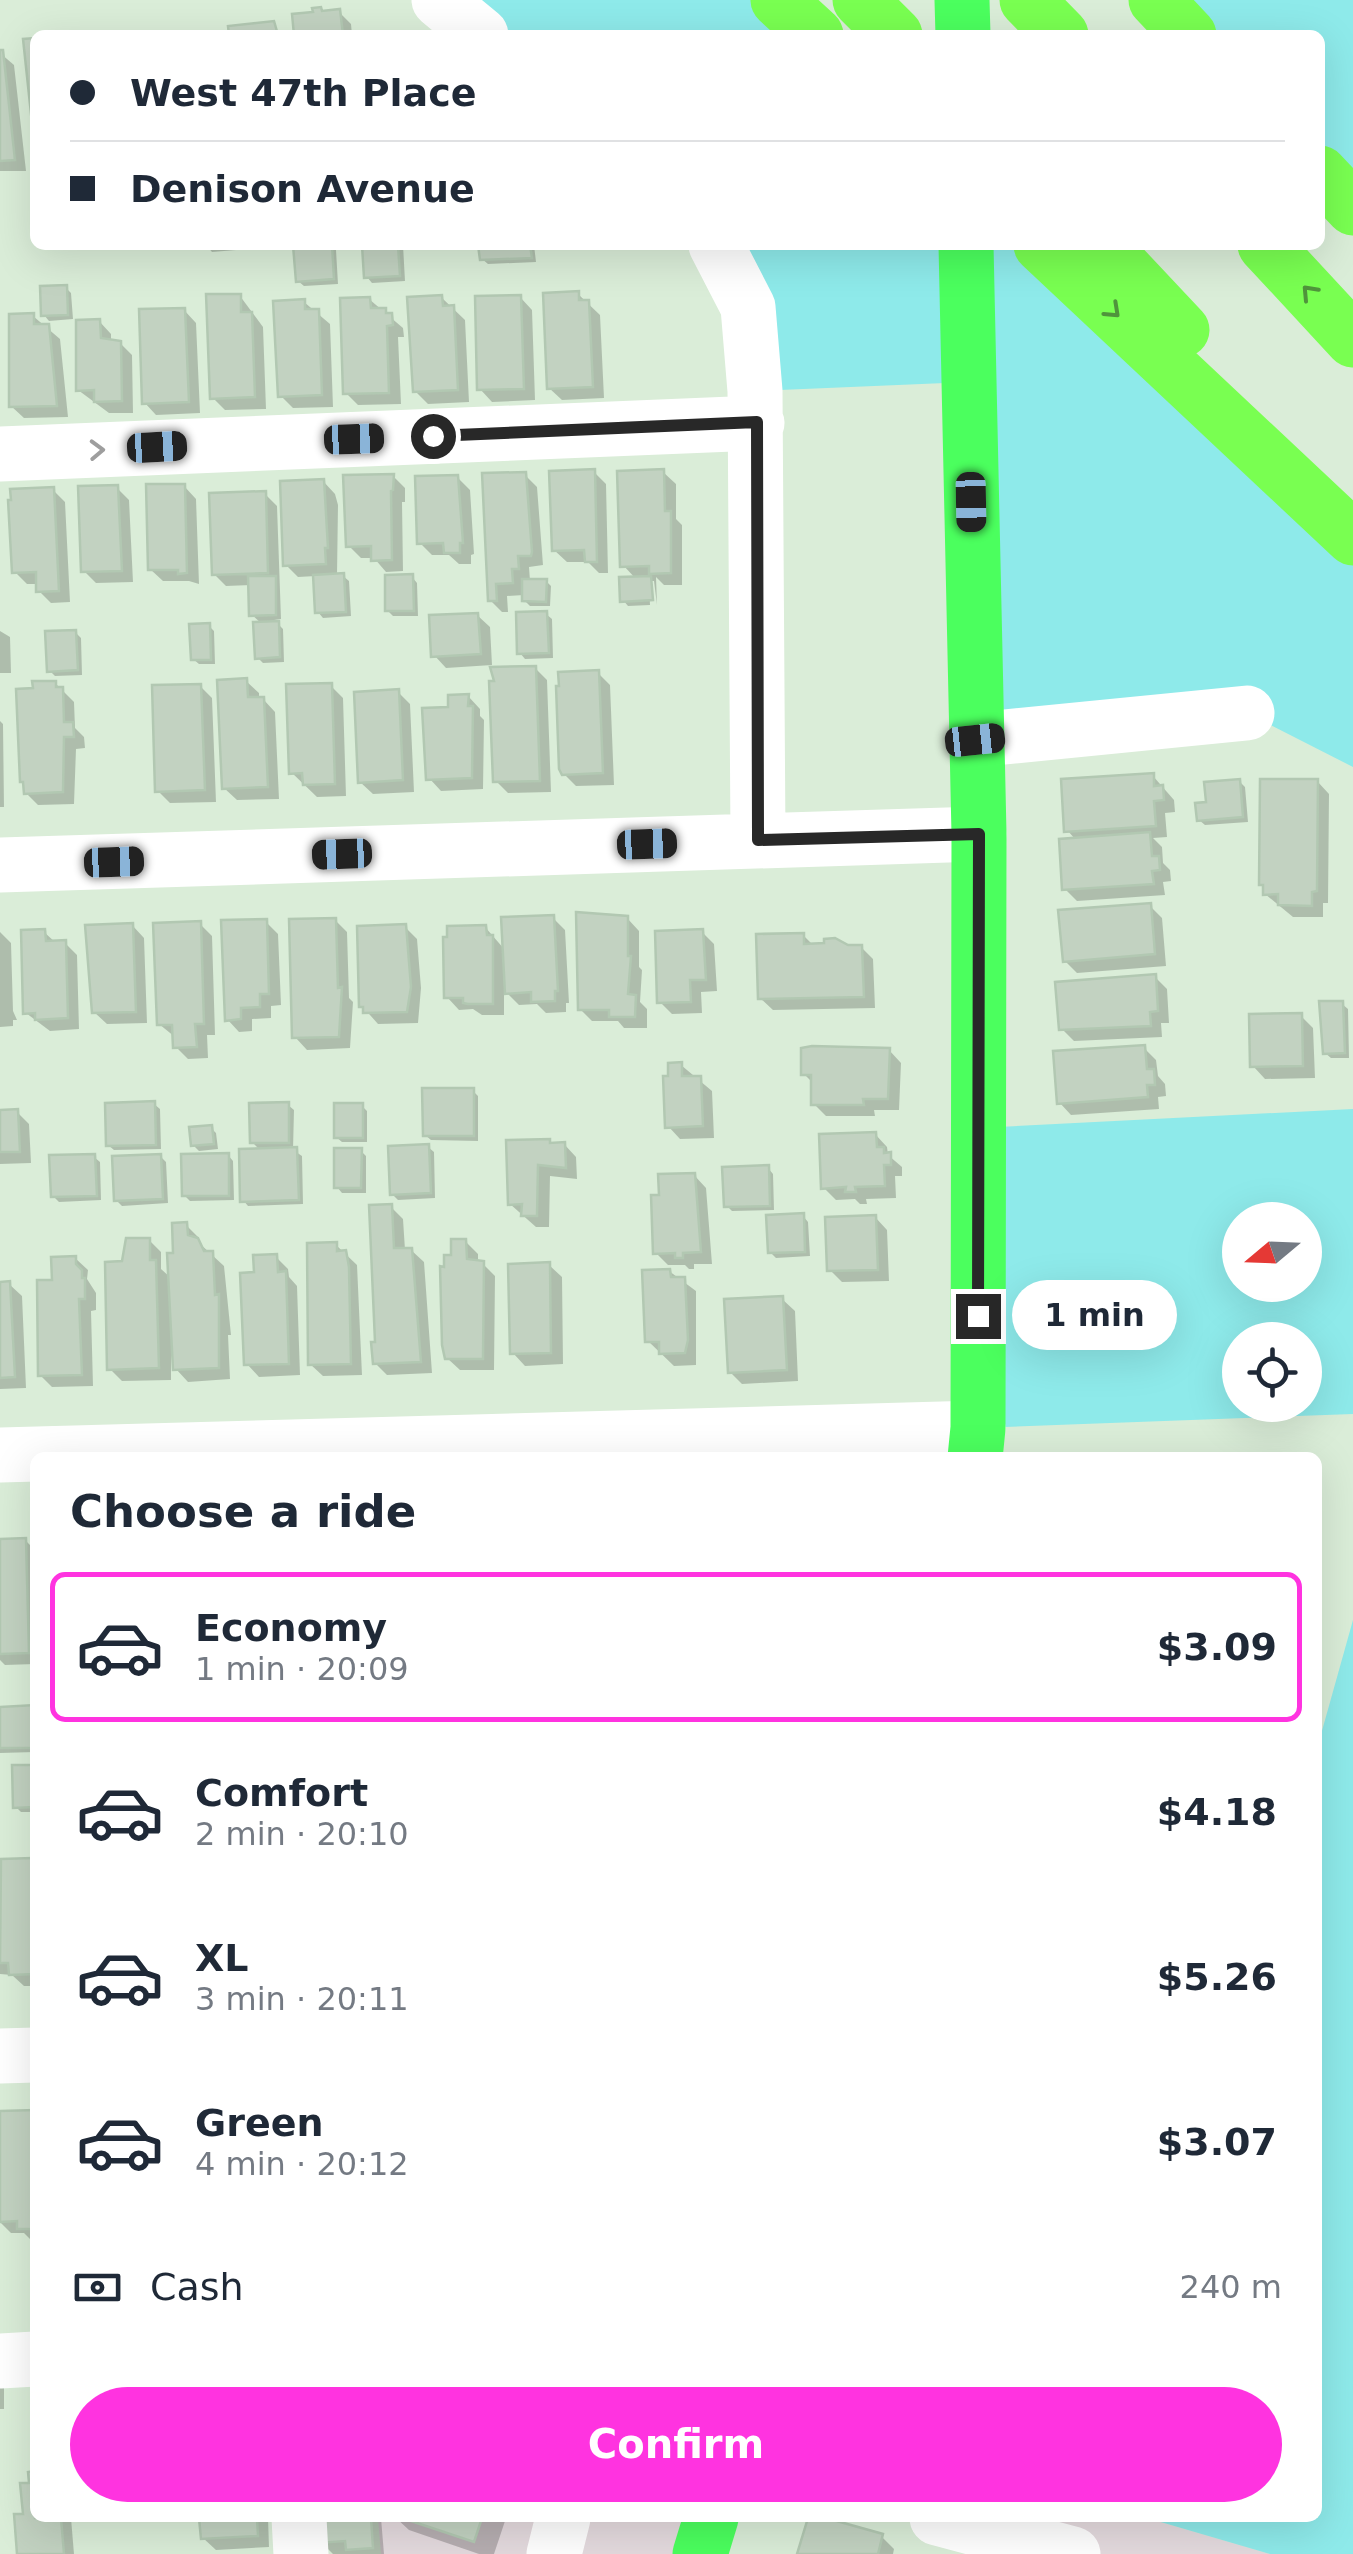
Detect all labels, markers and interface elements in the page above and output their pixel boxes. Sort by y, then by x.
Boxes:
text: West 47th Place [130,71,477,115]
text: Denison Avenue [130,167,475,211]
one-way arrow [1303,286,1321,304]
one-way arrow [1101,299,1119,317]
route start [411,414,456,459]
car [323,423,385,455]
car [126,430,188,464]
one-way arrow [90,439,106,460]
car [955,472,987,532]
car [944,722,1006,758]
car [616,828,678,860]
car [311,838,373,870]
car [83,846,145,878]
north arrow [1222,1202,1322,1302]
map controls [1222,1202,1322,1422]
callout: 1 min [1013,1281,1178,1351]
route end [956,1294,1001,1339]
text: 1 min [1044,1296,1145,1334]
button: locate [1222,1322,1322,1422]
text: Choose a ride [70,1485,416,1538]
icon: car [75,1602,165,1692]
text: Economy [195,1606,387,1650]
text: $3.09 [1157,1625,1277,1669]
text: 1 min · 20:09 [195,1650,409,1688]
icon: car [75,1767,165,1857]
text: Comfort [195,1771,368,1815]
text: $4.18 [1157,1790,1277,1834]
text: 2 min · 20:10 [195,1815,409,1853]
icon: car [75,1932,165,2022]
text: XL [195,1936,249,1980]
text: $5.26 [1157,1955,1277,1999]
text: 3 min · 20:11 [195,1980,409,2018]
icon: car [75,2097,165,2187]
text: Green [195,2101,324,2145]
text: $3.07 [1157,2120,1277,2164]
text: 4 min · 20:12 [195,2145,409,2183]
icon: cash [70,2260,125,2315]
text: Cash [150,2265,244,2309]
text: 240 m [1180,2268,1282,2306]
button: Confirm [70,2387,1282,2502]

